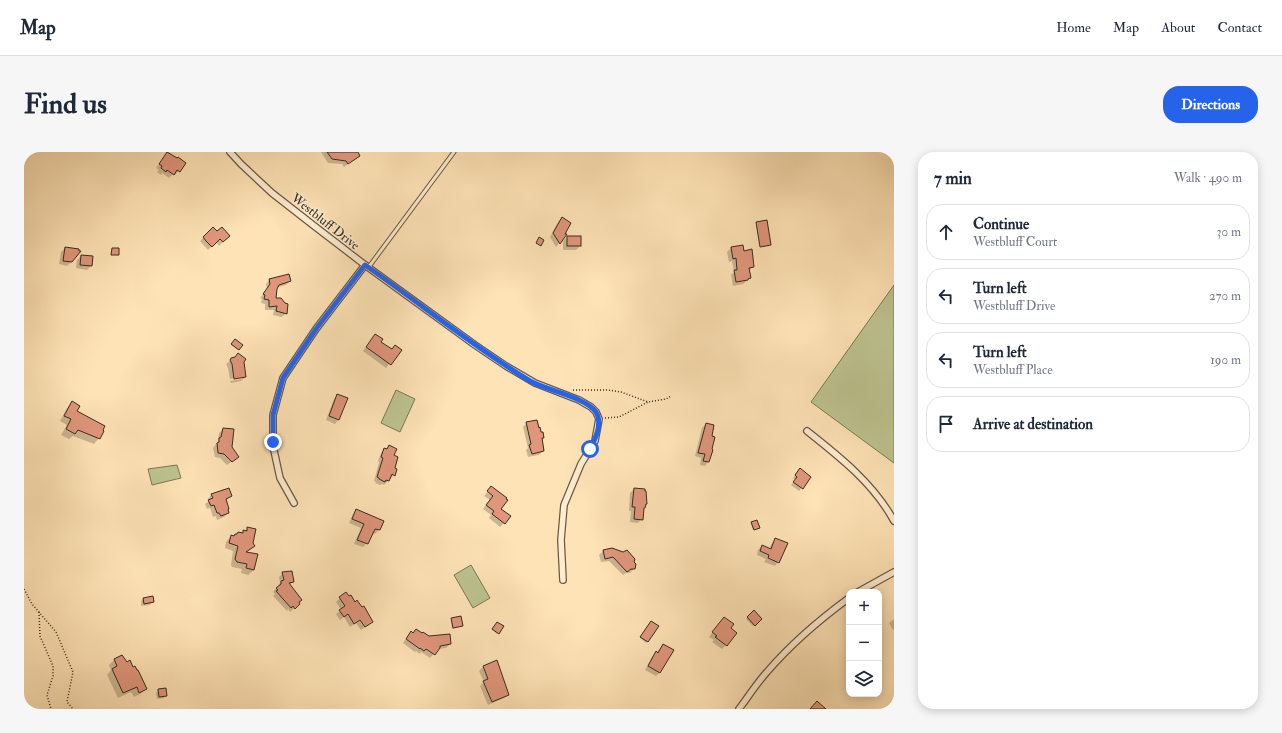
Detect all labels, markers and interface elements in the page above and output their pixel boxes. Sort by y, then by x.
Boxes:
text: Map [20,16,56,40]
text: Home [1056,19,1091,36]
text: Map [1113,19,1139,36]
text: About [1161,19,1195,36]
text: Contact [1217,19,1262,36]
button: Directions [1163,86,1258,123]
text: Find us [24,87,107,122]
text: 7 min [934,168,972,189]
text: Walk · 490 m [1174,170,1242,186]
street label: Westbluff Drive [287,190,363,254]
text: Continue [973,215,1029,234]
icon: ahead [935,221,957,243]
text: 30 m [1217,224,1241,240]
text: Westbluff Court [973,234,1057,250]
text: Turn left [973,279,1027,298]
icon: left [935,285,957,307]
text: 270 m [1209,288,1241,304]
text: Westbluff Drive [973,298,1055,314]
text: Turn left [973,343,1027,362]
icon: left [935,349,957,371]
text: 190 m [1210,352,1241,368]
text: Westbluff Place [973,362,1053,378]
icon: arrive [935,413,957,435]
text: Arrive at destination [973,415,1093,434]
route end [264,433,282,451]
route start [581,440,599,458]
map controls [846,589,882,697]
button: + [846,589,882,625]
button: − [846,625,882,661]
button: layers [846,661,882,697]

